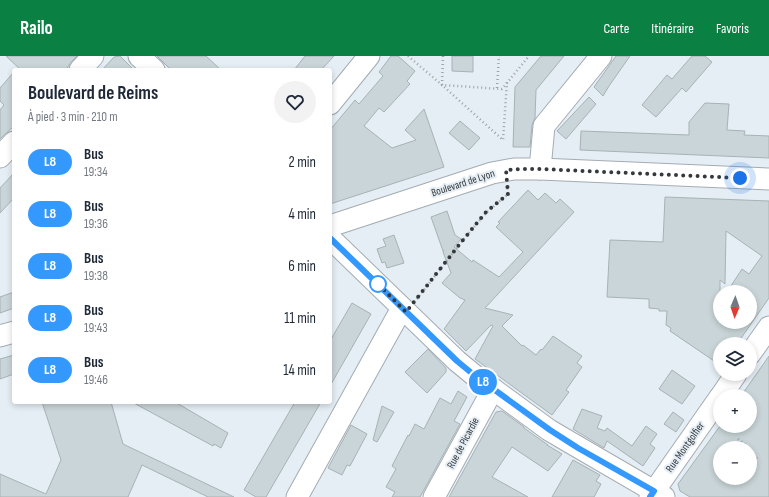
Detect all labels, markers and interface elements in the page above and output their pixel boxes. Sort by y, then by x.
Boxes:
text: Railo [20,17,53,40]
text: Carte [603,20,629,37]
text: Itinéraire [651,20,694,37]
text: Favoris [716,20,749,37]
button: heart [274,81,316,123]
text: Boulevard de Reims [28,82,158,105]
text: À pied · 3 min · 210 m [28,109,118,125]
text: Bus [84,145,103,164]
text: L8 [44,153,56,170]
text: 2 min [289,153,316,172]
text: 19:34 [84,164,108,180]
street label: Boulevard de Lyon [430,167,497,199]
your location [730,168,750,188]
text: Bus [84,197,103,216]
text: L8 [44,205,56,222]
text: 4 min [289,205,316,224]
text: 19:36 [84,216,108,232]
text: Bus [84,249,103,268]
text: L8 [44,257,56,274]
text: 6 min [288,257,316,276]
text: 19:38 [84,268,108,284]
unlabelled marker [369,275,387,293]
north arrow [713,285,757,329]
map controls [713,285,757,485]
text: Bus [84,301,103,320]
text: L8 [44,309,56,326]
text: 11 min [284,309,316,328]
text: 19:43 [84,320,108,336]
button: layers [713,337,757,381]
text: Bus [84,353,103,372]
text: L8 [44,361,56,378]
text: 14 min [283,361,316,380]
line badge: L8 [465,369,501,395]
text: 19:46 [84,372,108,388]
text: L8 [477,373,489,390]
button: + [713,389,757,433]
street label: Rue de Picardie [444,415,482,471]
street label: Rue Montgolfier [663,419,707,475]
button: − [713,441,757,485]

